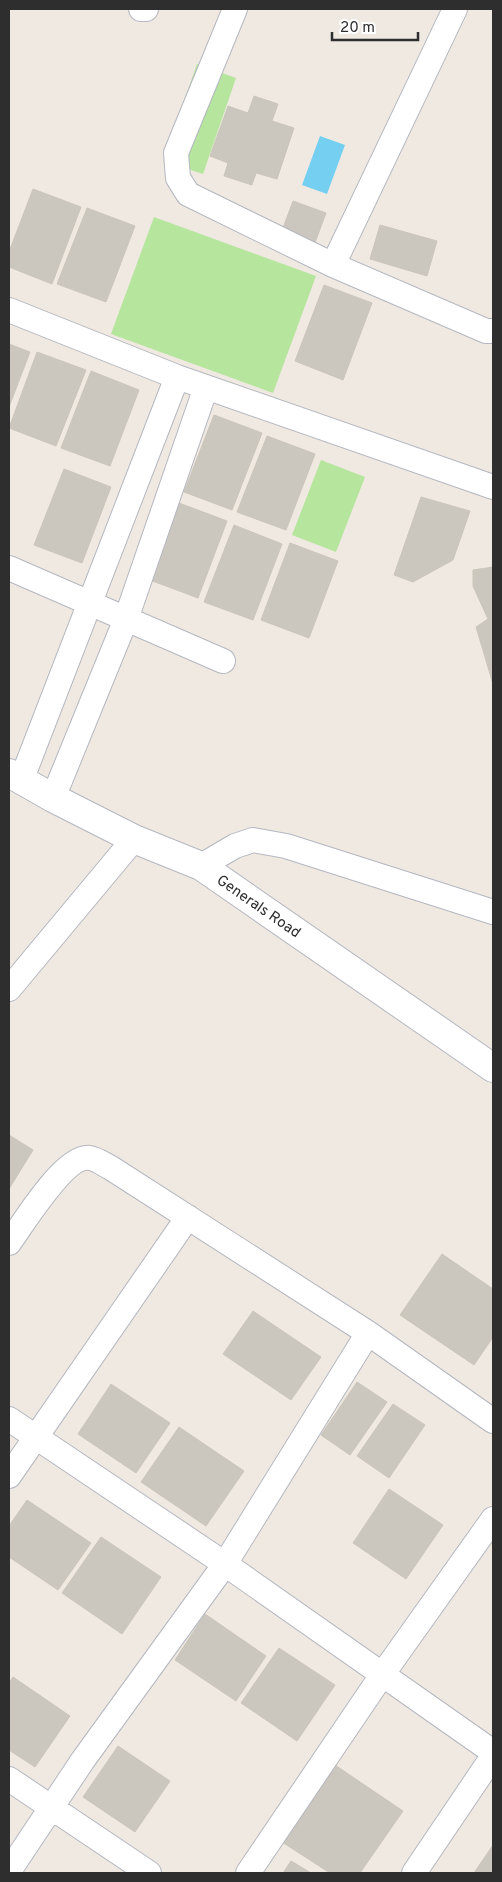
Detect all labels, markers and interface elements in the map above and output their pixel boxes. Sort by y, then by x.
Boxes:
scale bar [332,10,418,42]
text: 20 m [340,19,375,38]
street label: Generals Road [212,872,304,943]

